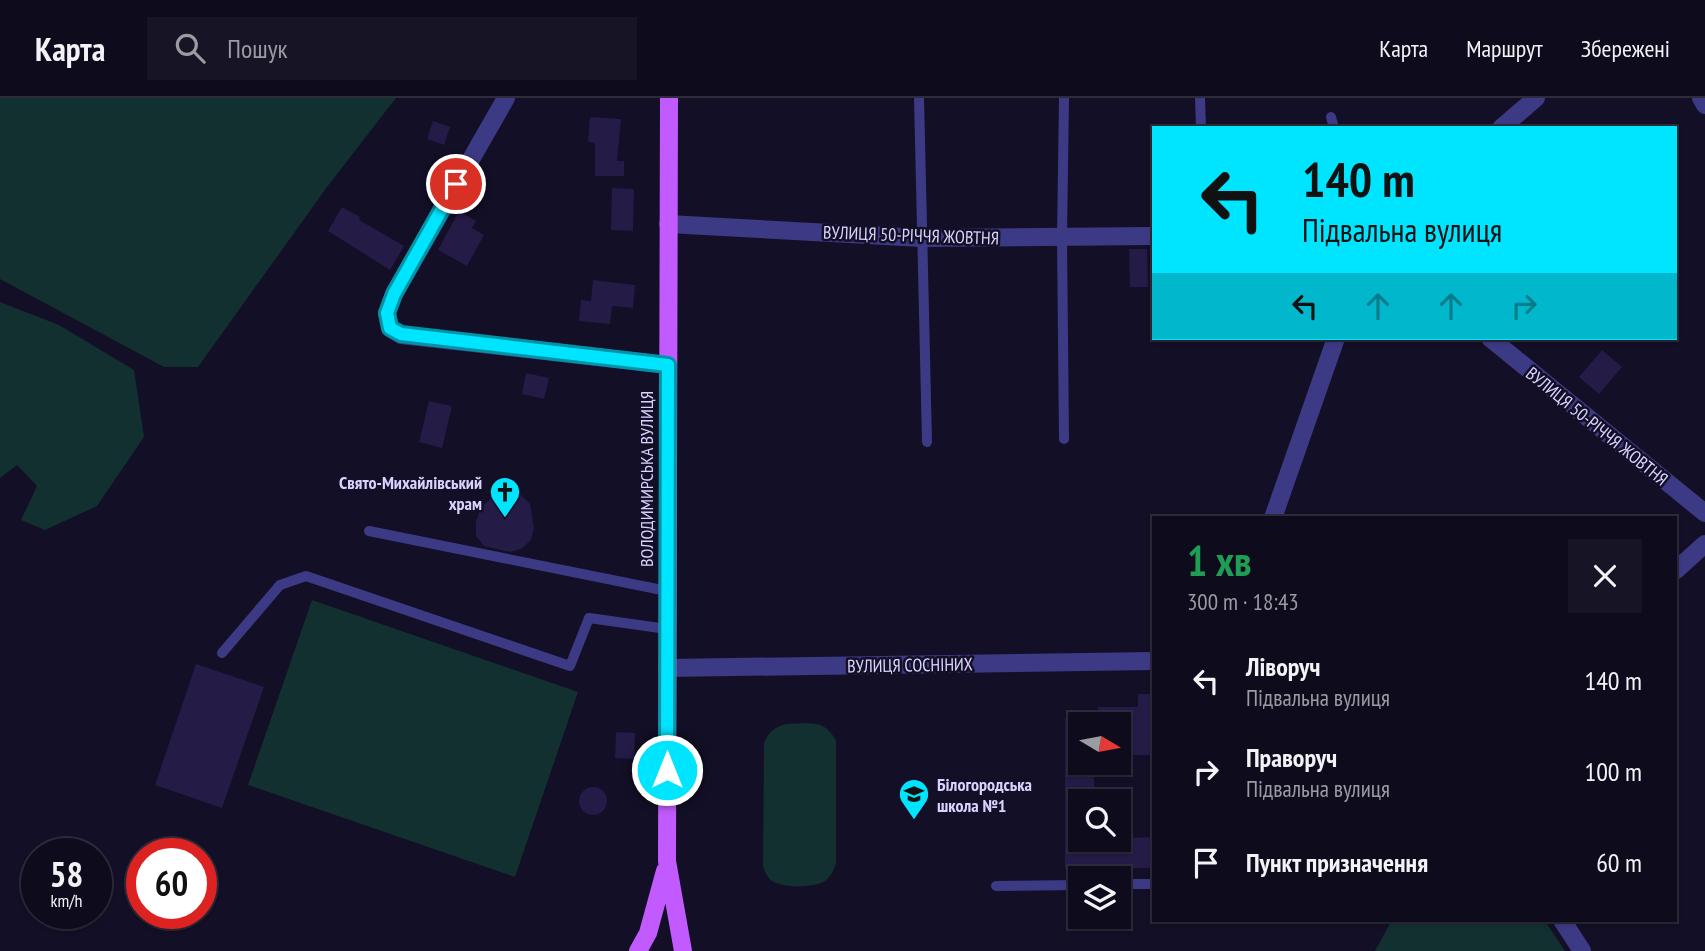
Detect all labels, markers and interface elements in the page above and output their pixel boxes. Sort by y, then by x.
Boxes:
search box [147,17,637,80]
text: Карта [35,27,105,70]
icon: search [171,29,209,67]
text: Пошук [227,32,288,65]
text: Карта [1379,33,1428,64]
text: Маршрут [1466,33,1543,64]
text: Збережені [1581,33,1670,64]
text: 140 m [1302,147,1415,211]
pin [426,154,486,214]
icon: left [1187,154,1278,245]
icon: arrive [437,165,475,203]
text: Підвальна вулиця [1302,209,1502,251]
street label: ВУЛИЦЯ 50-РІЧЧЯ ЖОВТНЯ [823,220,999,250]
icon: left [1286,287,1324,325]
icon: ahead [1359,287,1397,325]
icon: ahead [1432,287,1470,325]
icon: right [1505,287,1543,325]
street label: ВУЛИЦЯ 50-РІЧЧЯ ЖОВТНЯ [1521,362,1673,490]
street label: ВОЛОДИМИРСЬКА ВУЛИЦЯ [635,391,658,567]
place label: Свято-Михайлівський храм [339,471,482,515]
church icon: Свято-Михайлівський храм [488,475,522,519]
text: 1 хв [1187,533,1252,588]
button: close [1568,539,1642,613]
text: 300 m · 18:43 [1187,587,1299,616]
text: Ліворуч [1246,650,1320,683]
street label: ВУЛИЦЯ СОСНІНИХ [847,652,973,678]
icon: left [1187,662,1225,700]
text: 140 m [1584,664,1642,697]
text: Підвальна вулиця [1246,683,1390,712]
north arrow [1068,712,1130,775]
map controls [1068,712,1131,929]
position arrow [630,733,704,807]
text: Праворуч [1246,741,1337,774]
icon: right [1187,753,1225,791]
text: 100 m [1584,755,1642,788]
place label: Білогородська школа №1 [937,773,1032,817]
text: Підвальна вулиця [1246,774,1390,803]
school or university icon: Білогородська школа №1 [897,777,931,821]
button: search [1068,789,1131,852]
speed limit sign: 60 [126,838,217,929]
icon: arrive [1187,844,1225,882]
text: Пункт призначення [1246,846,1428,879]
text: 60 m [1596,846,1642,879]
text: 58 [50,851,83,897]
button: layers [1068,866,1131,929]
text: km/h [51,889,82,912]

